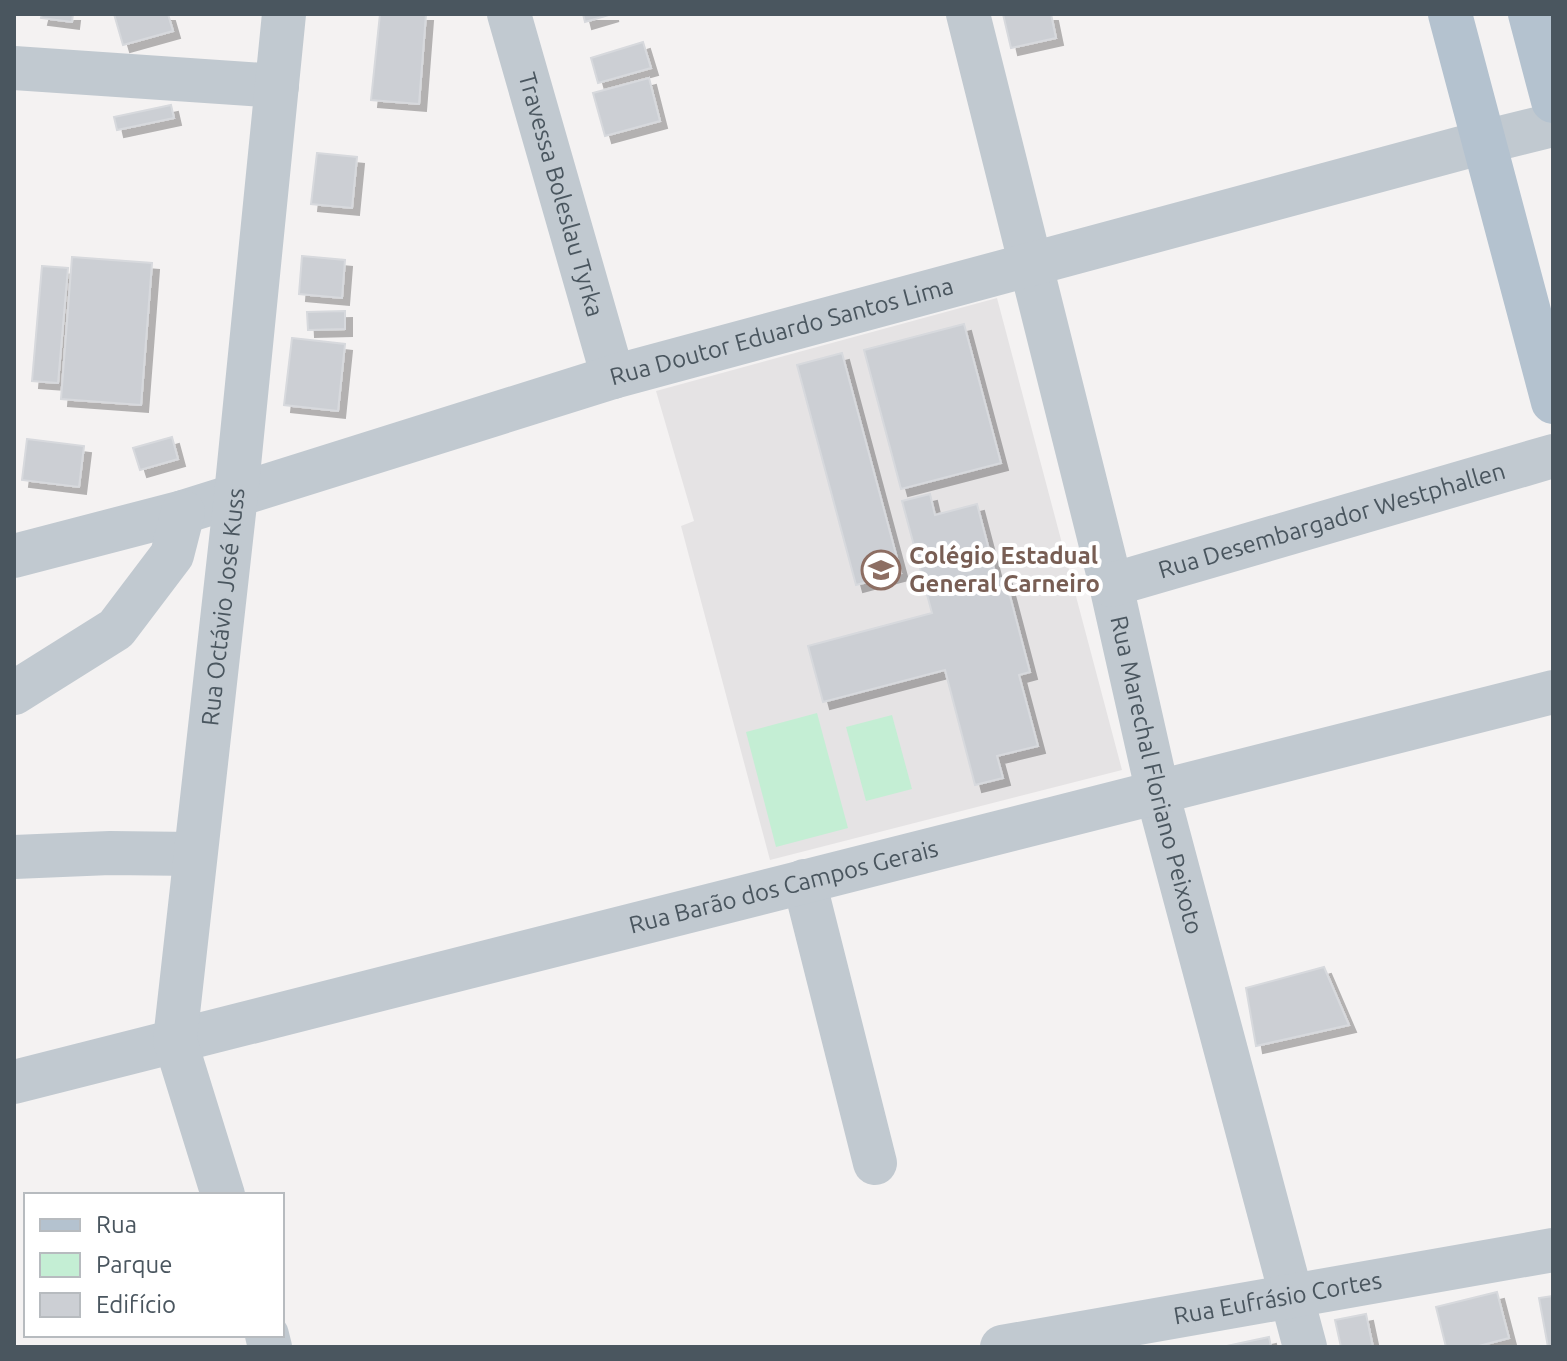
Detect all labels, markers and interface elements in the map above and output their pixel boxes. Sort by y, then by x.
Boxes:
street label: Travessa Boleslau Tyrka [513,69,609,320]
street label: Rua Doutor Eduardo Santos Lima [607,272,956,390]
street label: Rua Desembargador Westphallen [1155,457,1508,583]
street label: Rua Octávio José Kuss [196,487,250,727]
place label: Colégio Estadual General Carneiro [909,542,1100,597]
school or university icon: Colégio Estadual General Carneiro [860,549,902,591]
street label: Rua Marechal Floriano Peixoto [1105,613,1208,937]
street label: Rua Barão dos Campos Gerais [626,834,941,939]
legend [24,1193,284,1337]
text: Rua [96,1211,137,1238]
text: Parque [96,1251,173,1278]
street label: Rua Eufrásio Cortes [1172,1266,1384,1330]
text: Edifício [96,1291,176,1318]

